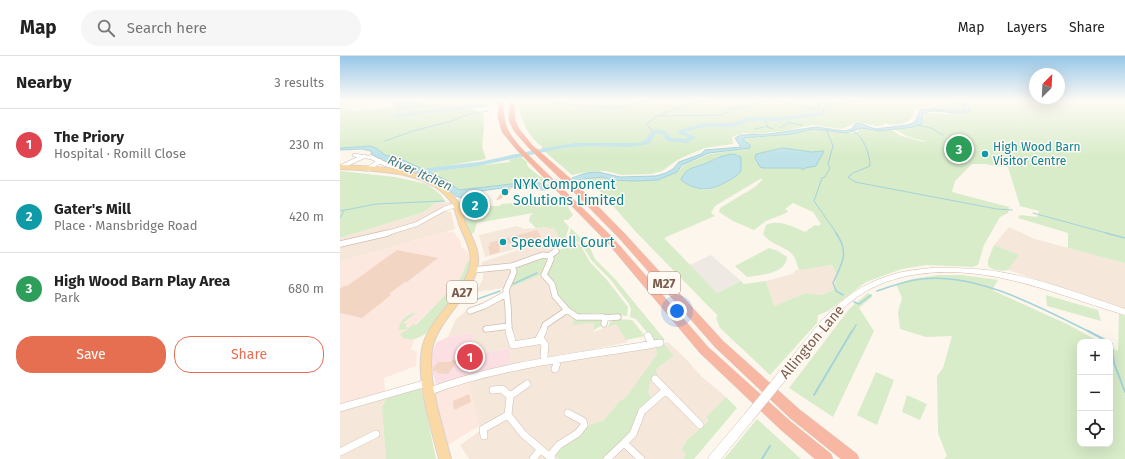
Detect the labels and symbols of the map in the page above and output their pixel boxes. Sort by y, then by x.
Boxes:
north arrow [1029,68,1065,104]
pin: 3 [946,134,972,164]
place label: High Wood Barn Visitor Centre [993,140,1081,168]
marker: High Wood Barn Visitor Centre [980,149,990,159]
water label: River Itchen [386,152,454,194]
place label: NYK Component Solutions Limited [513,176,624,209]
marker: NYK Component Solutions Limited [500,187,510,197]
pin: 2 [462,190,488,220]
place label: Speedwell Court [511,234,615,251]
marker: Speedwell Court [498,237,508,247]
road number: M27 [648,272,680,294]
road number: A27 [447,281,477,303]
your location [667,301,687,321]
street label: Allington Lane [776,302,848,382]
pin: 1 [457,342,483,372]

